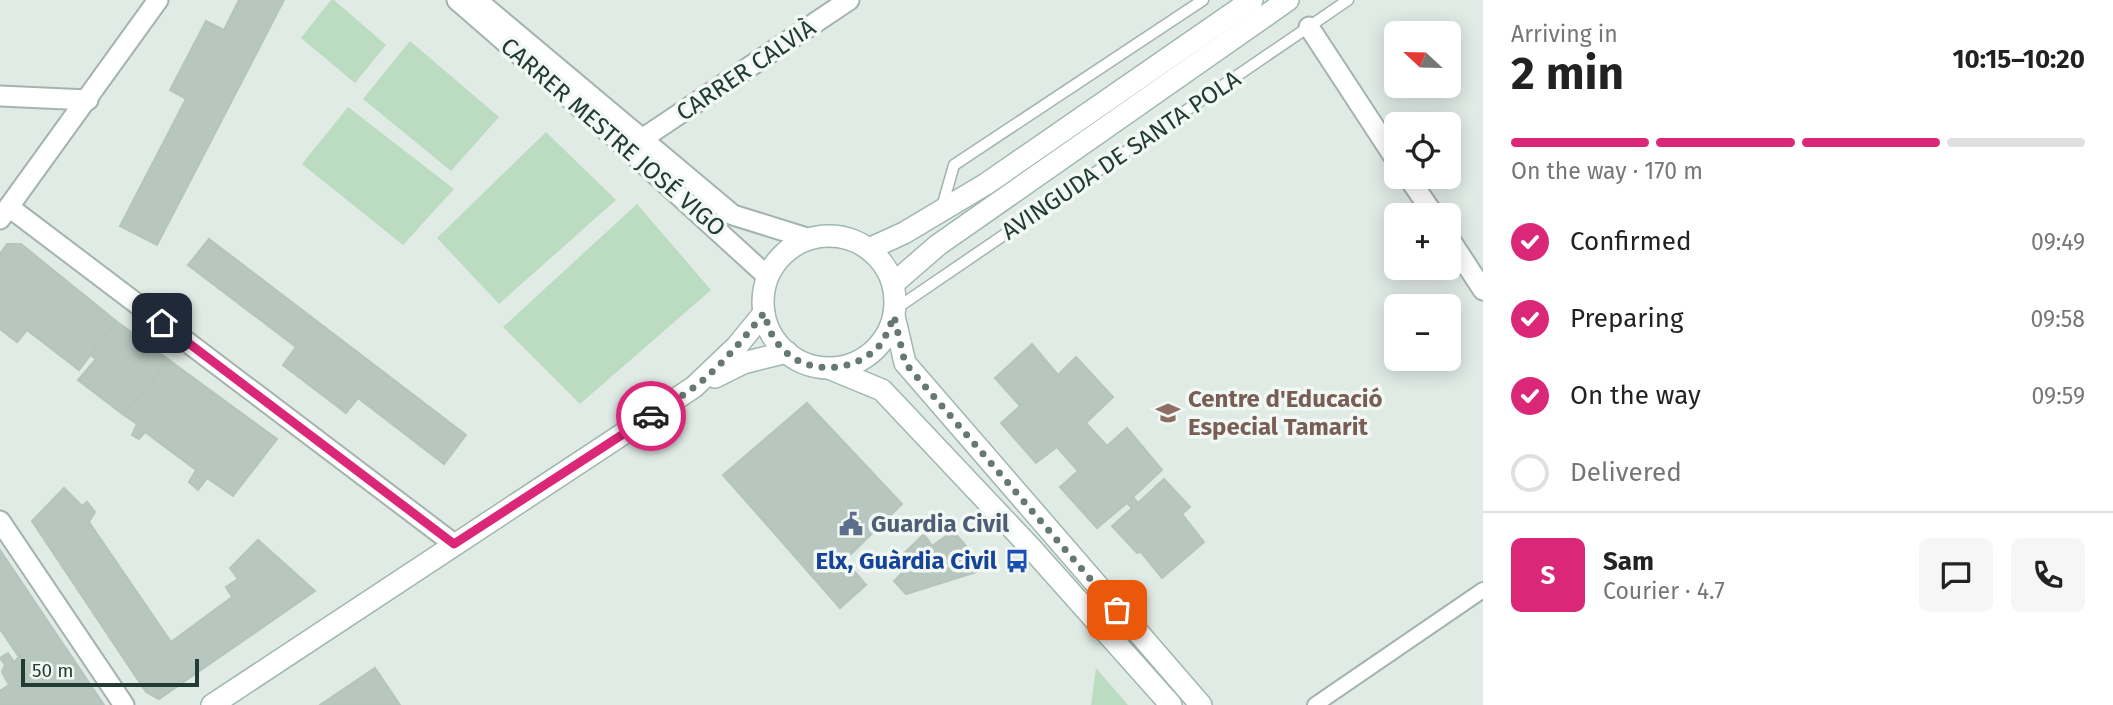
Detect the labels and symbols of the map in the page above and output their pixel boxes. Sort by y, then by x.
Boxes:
street label: CARRER CALVIÀ [671,12,821,127]
north arrow [1384,21,1461,98]
street label: CARRER MESTRE JOSÉ VIGO [495,31,732,242]
street label: AVINGUDA DE SANTA POLA [996,64,1246,245]
pin [132,293,192,353]
courier [616,381,686,451]
place label: Centre d'Educació Especial Tamarit [1188,385,1383,441]
school or university icon: Centre d'Educació Especial Tamarit [1154,399,1182,427]
public building icon: Guardia Civil [837,510,865,538]
place label: Guardia Civil [871,510,1010,538]
place label: Elx, Guàrdia Civil [815,547,998,575]
bus stop icon: Elx, Guàrdia Civil [1003,547,1031,575]
pin [1087,580,1147,640]
scale bar [21,656,200,688]

